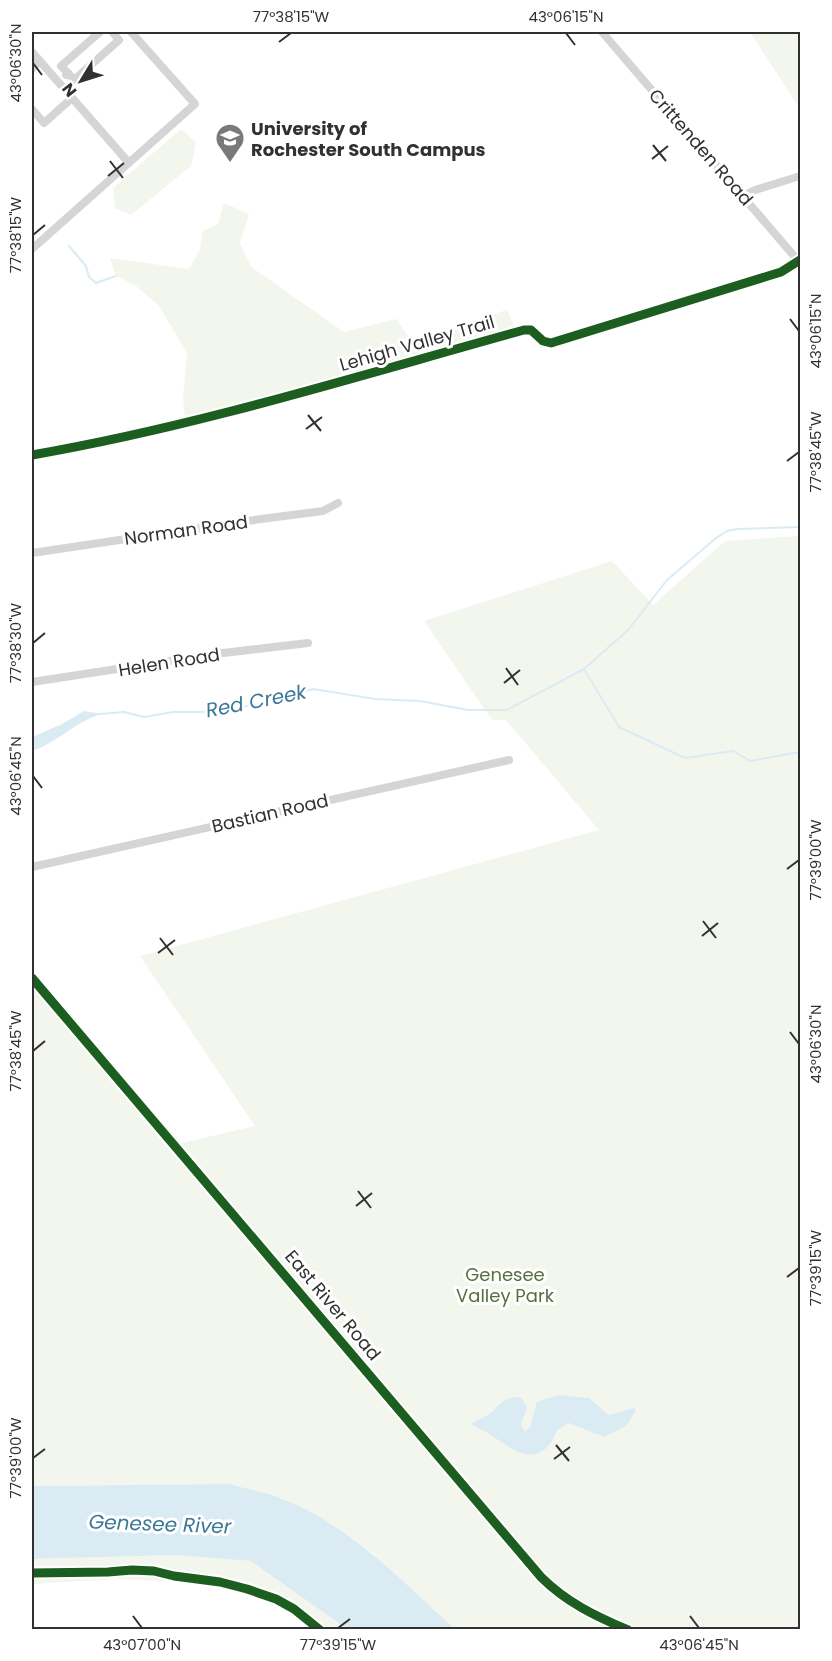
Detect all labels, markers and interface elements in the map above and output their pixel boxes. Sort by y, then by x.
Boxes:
text: 77°38'15"W [253,6,330,27]
text: 43°06'15"N [529,6,603,27]
text: 43°06'30"N [5,24,26,102]
north arrow [51,51,111,111]
text: N [57,78,82,102]
street label: Crittenden Road [643,83,759,211]
place label: University of Rochester South Campus [251,116,486,162]
school or university icon: University of Rochester South Campus [214,122,246,164]
text: 77°38'15"W [5,196,26,273]
text: 43°06'15"N [805,294,826,368]
street label: Lehigh Valley Trail [337,309,497,377]
text: 77°38'45"W [805,411,826,493]
street label: Norman Road [123,509,249,551]
text: 77°38'30"W [5,602,26,683]
street label: Helen Road [117,642,221,682]
water label: Red Creek [203,677,310,724]
text: 43°06'45"N [5,736,26,816]
street label: Bastian Road [209,787,331,839]
text: 77°39'00"W [805,819,826,901]
text: 43°06'30"N [805,1005,826,1083]
text: 77°38'45"W [5,1010,26,1092]
text: 77°39'15"W [805,1229,826,1306]
street label: East River Road [279,1244,387,1366]
park label: Genesee Valley Park [456,1262,555,1308]
text: 77°39'00"W [5,1417,26,1499]
water label: Genesee River [88,1508,232,1540]
text: 43°07'00"N [103,1634,181,1655]
text: 77°39'15"W [300,1634,377,1655]
text: 43°06'45"N [659,1634,739,1655]

